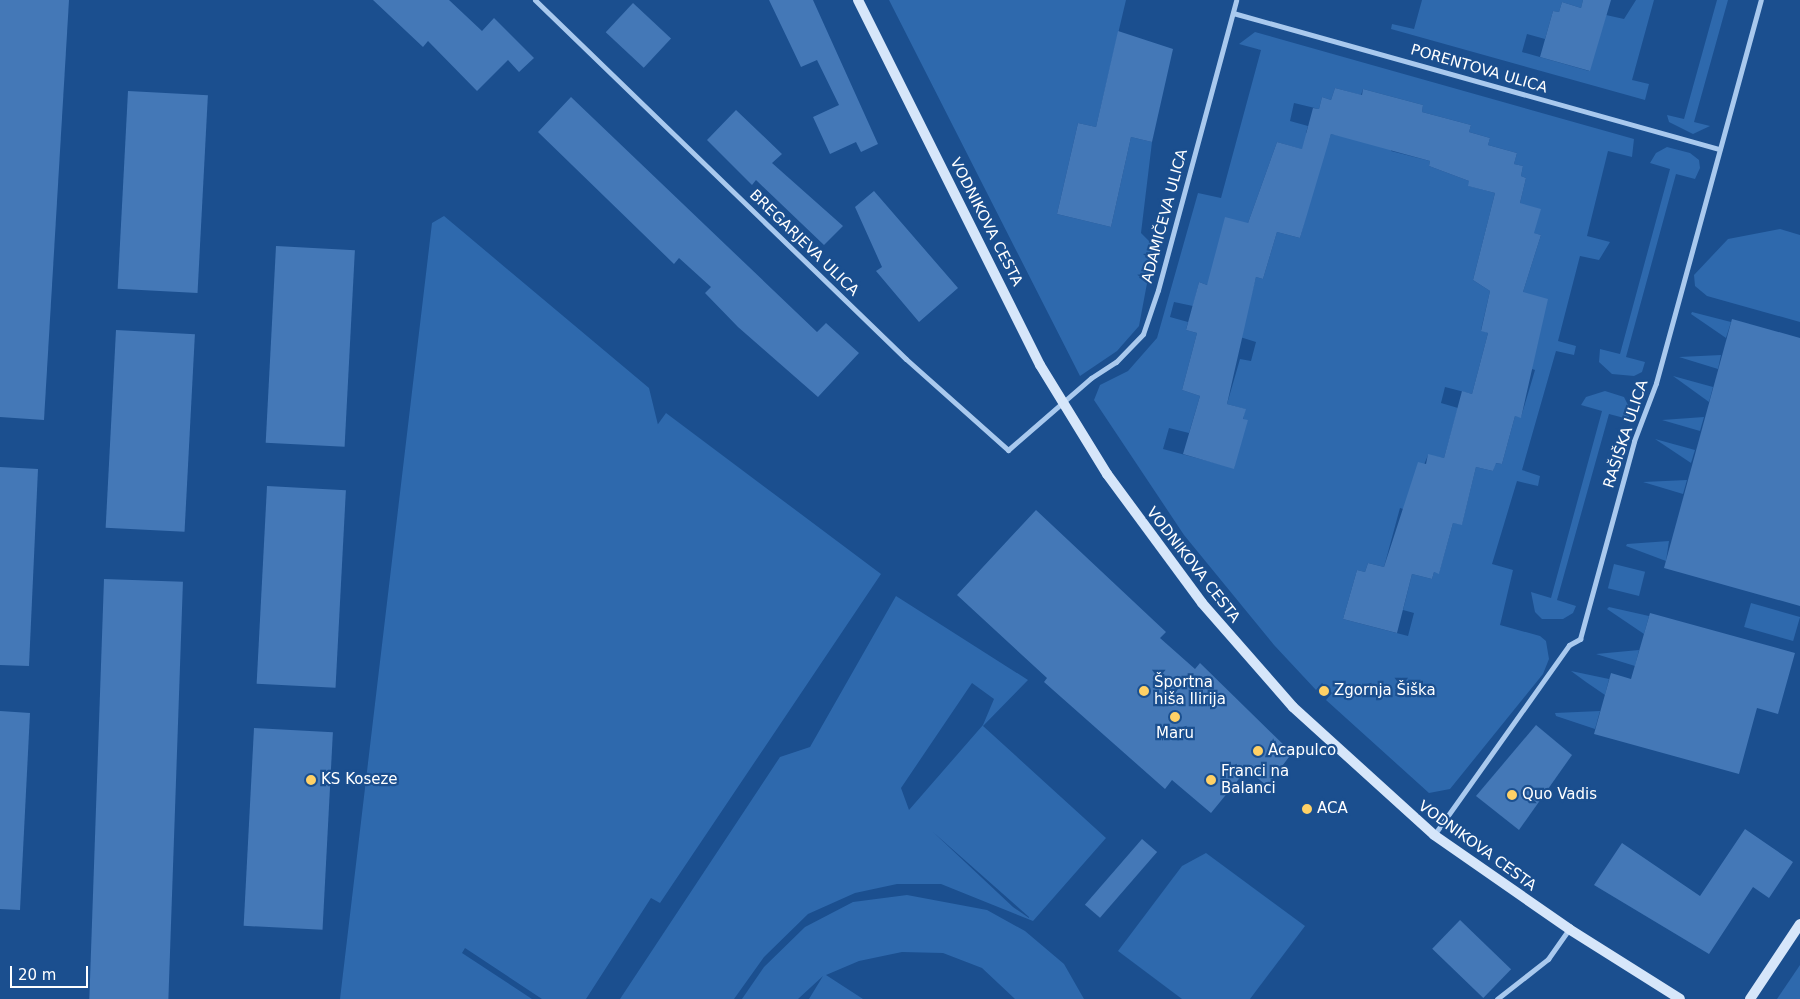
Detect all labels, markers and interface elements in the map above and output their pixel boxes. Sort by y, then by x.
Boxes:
street label: PORENTOVA ULICA [1409,41,1549,97]
street label: ADAMIČEVA ULICA [1138,147,1192,285]
street label: VODNIKOVA CESTA [946,155,1026,289]
street label: BREGARJEVA ULICA [746,186,862,300]
street label: RAŠIŠKA ULICA [1600,378,1652,490]
street label: VODNIKOVA CESTA [1142,504,1244,626]
place label: Športna hiša Ilirija [1154,673,1226,708]
place label: Zgornja Šiška [1334,682,1436,700]
marker: Športna hiša Ilirija [1138,685,1150,697]
marker: Zgornja Šiška [1318,685,1330,697]
marker: Maru [1169,711,1181,723]
place label: Maru [1156,725,1194,743]
place label: Acapulco [1268,742,1336,760]
marker: Acapulco [1252,745,1264,757]
place label: Franci na Balanci [1221,762,1289,797]
place label: KS Koseze [321,771,398,789]
marker: KS Koseze [305,774,317,786]
marker: Franci na Balanci [1205,774,1217,786]
place label: Quo Vadis [1522,786,1597,804]
marker: Quo Vadis [1506,789,1518,801]
street label: VODNIKOVA CESTA [1414,797,1540,895]
place label: ACA [1317,800,1348,818]
marker: ACA [1301,803,1313,815]
scale bar [12,956,90,988]
text: 20 m [18,966,56,984]

